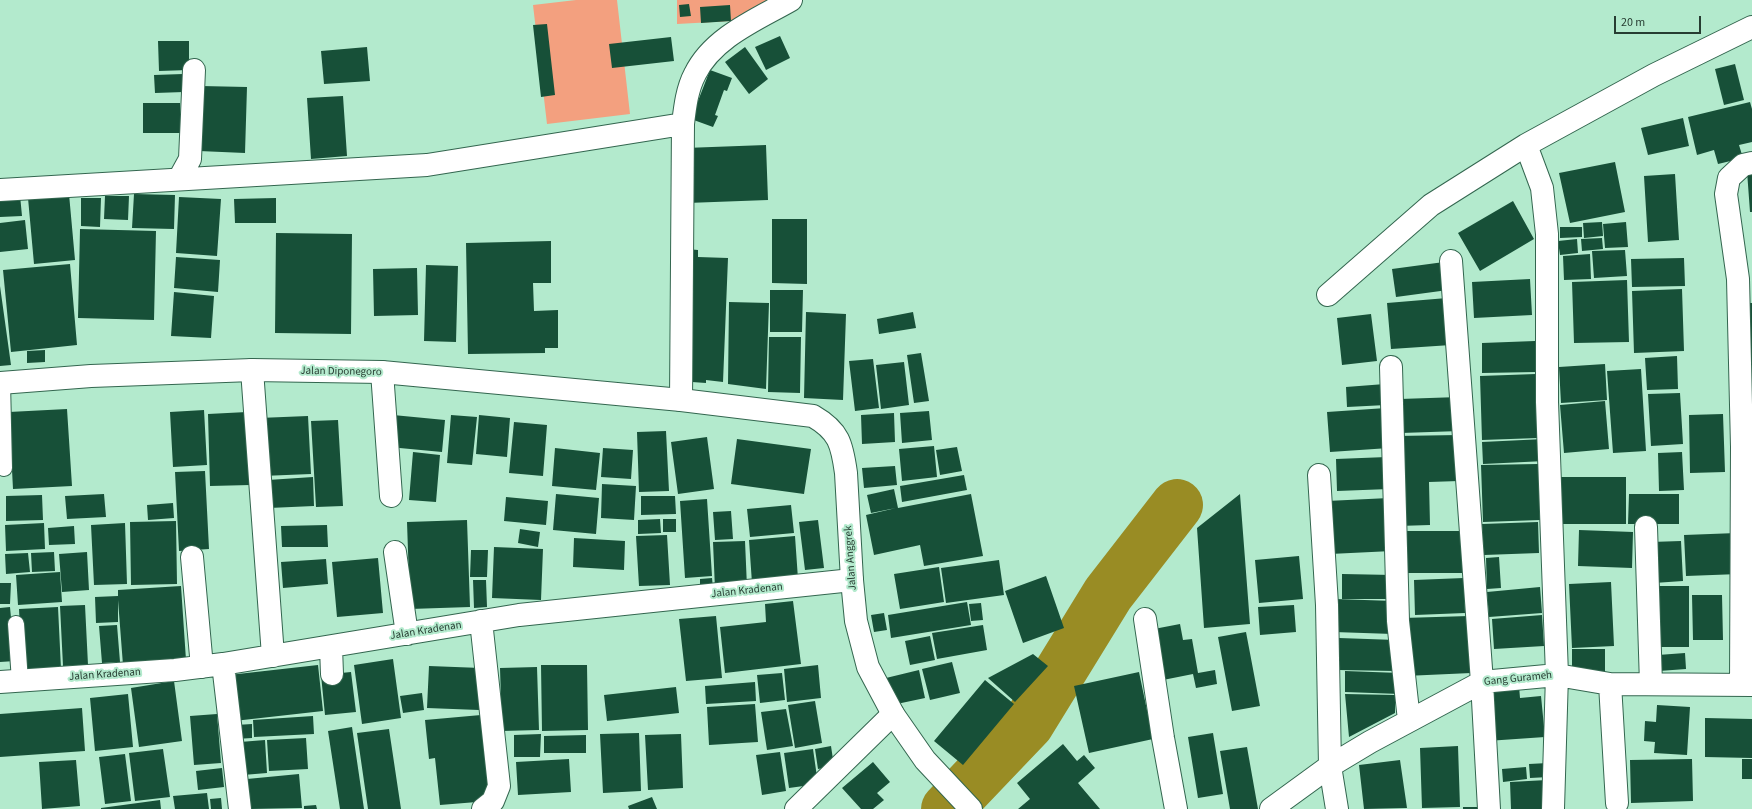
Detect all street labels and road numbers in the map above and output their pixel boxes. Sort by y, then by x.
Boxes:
street label: Jalan Diponegoro [300,365,382,379]
street label: Jalan Anggrek [842,525,860,591]
street label: Jalan Kradenan [711,581,783,601]
street label: Jalan Kradenan [389,619,463,643]
street label: Jalan Kradenan [69,666,141,684]
street label: Gang Gurameh [1483,669,1553,689]

